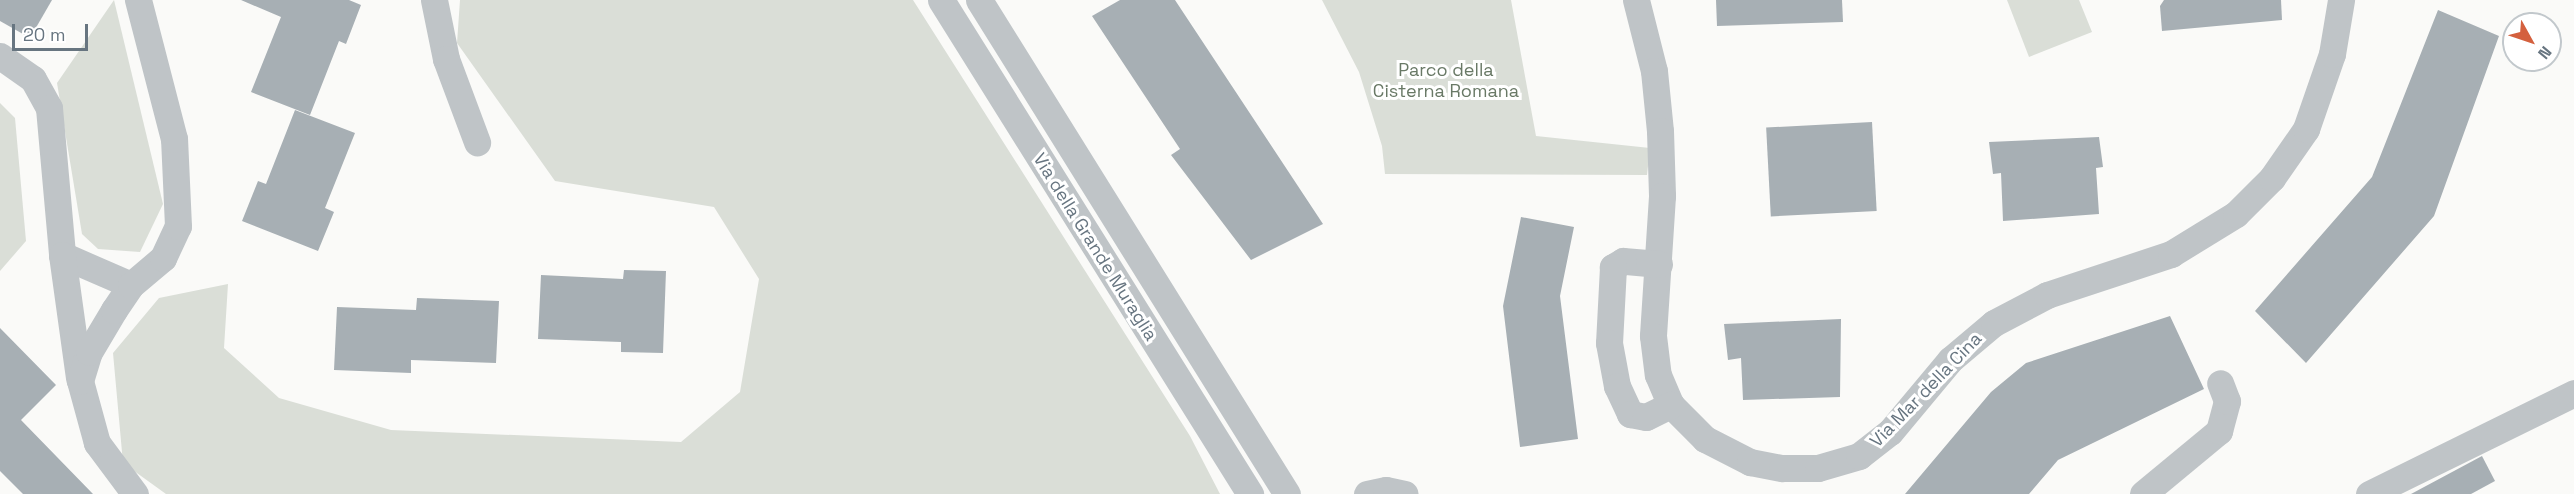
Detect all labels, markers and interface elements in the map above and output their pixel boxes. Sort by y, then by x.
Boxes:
scale bar [15,12,92,50]
north arrow [2502,12,2562,72]
text: 20 m [23,23,66,46]
text: N [2533,42,2556,63]
park label: Parco della Cisterna Romana [1373,60,1519,103]
street label: Via della Grande Muraglia [1028,149,1162,345]
street label: Via Mar della Cina [1866,328,1986,452]

